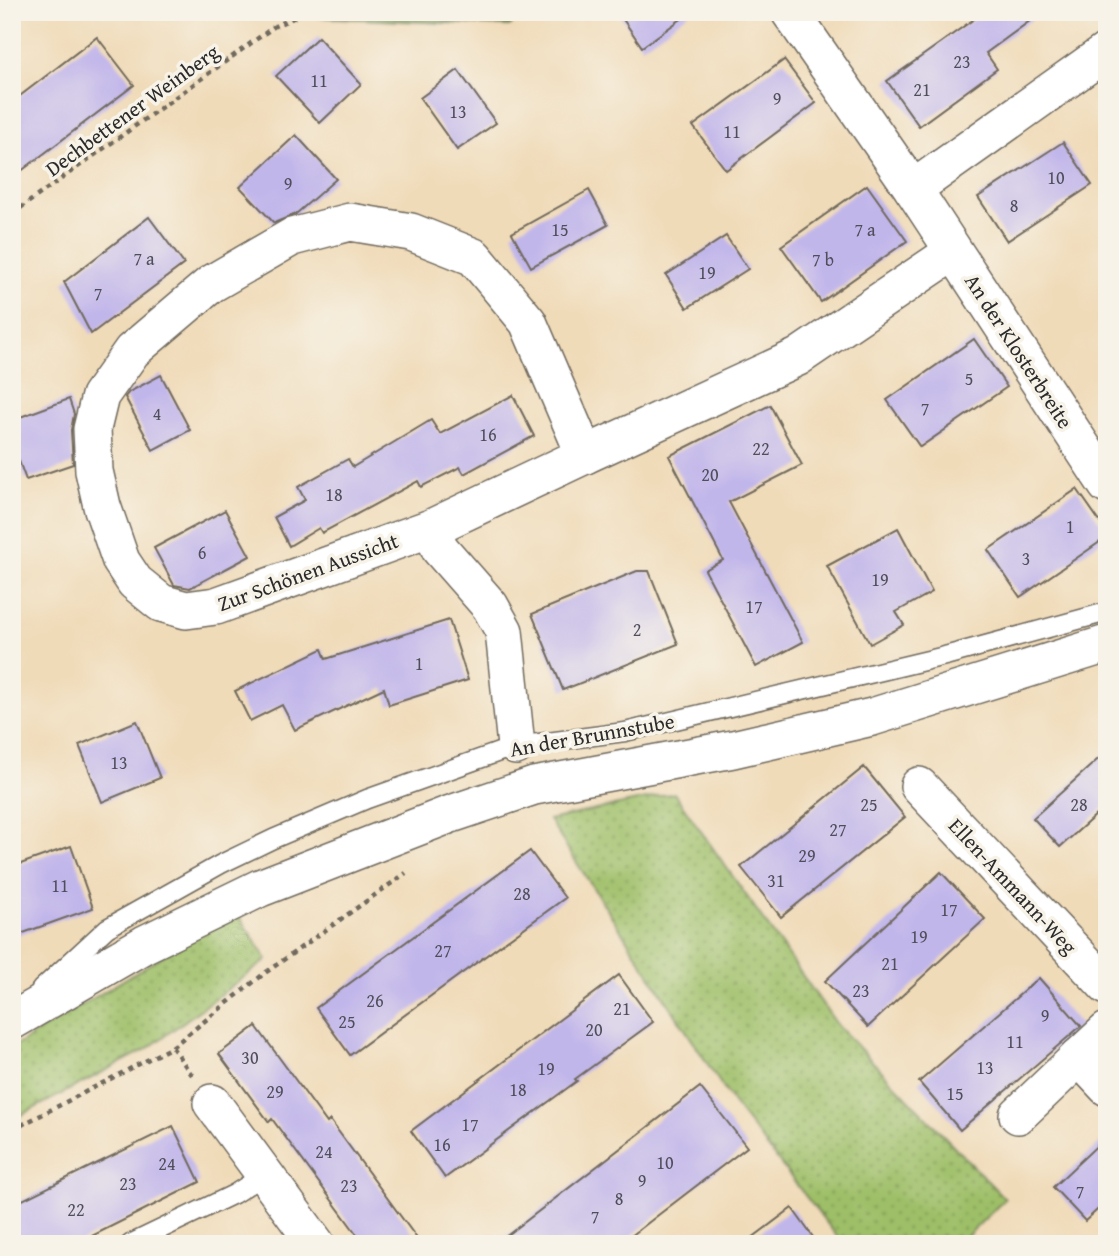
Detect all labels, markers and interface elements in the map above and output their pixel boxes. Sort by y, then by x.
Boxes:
street label: Dechbettener Weinberg [39,36,226,184]
house number: 23 [953,48,971,75]
house number: 11 [310,67,328,94]
house number: 21 [913,76,931,103]
house number: 9 [773,85,781,112]
house number: 13 [449,98,467,125]
house number: 11 [723,118,741,145]
house number: 10 [1047,164,1065,191]
house number: 9 [284,170,292,197]
house number: 8 [1010,192,1018,219]
house number: 15 [551,216,569,243]
house number: 7 a [854,216,876,243]
house number: 7 a [133,245,155,272]
house number: 7 b [812,246,834,273]
house number: 19 [698,259,716,286]
street label: An der Klosterbreite [957,267,1081,435]
house number: 7 [94,280,102,307]
house number: 5 [965,365,973,392]
house number: 7 [921,395,929,422]
house number: 4 [153,400,161,427]
house number: 16 [479,421,497,448]
house number: 22 [752,435,770,462]
house number: 20 [701,461,719,488]
house number: 18 [325,481,343,508]
house number: 1 [1066,513,1074,540]
street label: Zur Schönen Aussicht [213,525,403,619]
house number: 6 [198,539,206,566]
house number: 3 [1022,545,1030,572]
house number: 19 [871,566,889,593]
house number: 17 [745,593,763,620]
house number: 2 [633,616,641,643]
house number: 1 [415,650,423,677]
street label: An der Brunnstube [507,705,677,765]
house number: 13 [110,749,128,776]
house number: 25 [860,791,878,818]
house number: 28 [1070,791,1088,818]
street label: Ellen-Ammann-Weg [942,811,1085,961]
house number: 27 [829,816,847,843]
house number: 29 [798,842,816,869]
house number: 31 [767,867,785,894]
house number: 11 [51,872,69,899]
house number: 28 [513,880,531,907]
house number: 17 [940,896,958,923]
house number: 19 [910,923,928,950]
house number: 27 [434,937,452,964]
house number: 21 [881,950,899,977]
house number: 23 [852,977,870,1004]
house number: 26 [366,987,384,1014]
house number: 21 [613,995,631,1022]
house number: 9 [1041,1002,1049,1029]
house number: 25 [338,1008,356,1035]
house number: 20 [585,1016,603,1043]
house number: 11 [1006,1028,1024,1055]
house number: 30 [241,1044,259,1071]
house number: 13 [976,1054,994,1081]
house number: 19 [537,1055,555,1082]
house number: 18 [509,1076,527,1103]
house number: 29 [266,1078,284,1105]
house number: 15 [946,1080,964,1107]
house number: 17 [461,1111,479,1138]
house number: 16 [433,1131,451,1158]
house number: 24 [315,1138,333,1165]
house number: 10 [656,1149,674,1176]
house number: 24 [158,1150,176,1177]
house number: 9 [638,1167,646,1194]
house number: 23 [119,1170,137,1197]
house number: 23 [340,1172,358,1199]
house number: 7 [1076,1178,1084,1205]
house number: 8 [615,1185,623,1212]
house number: 22 [67,1196,85,1223]
house number: 7 [591,1203,599,1230]

